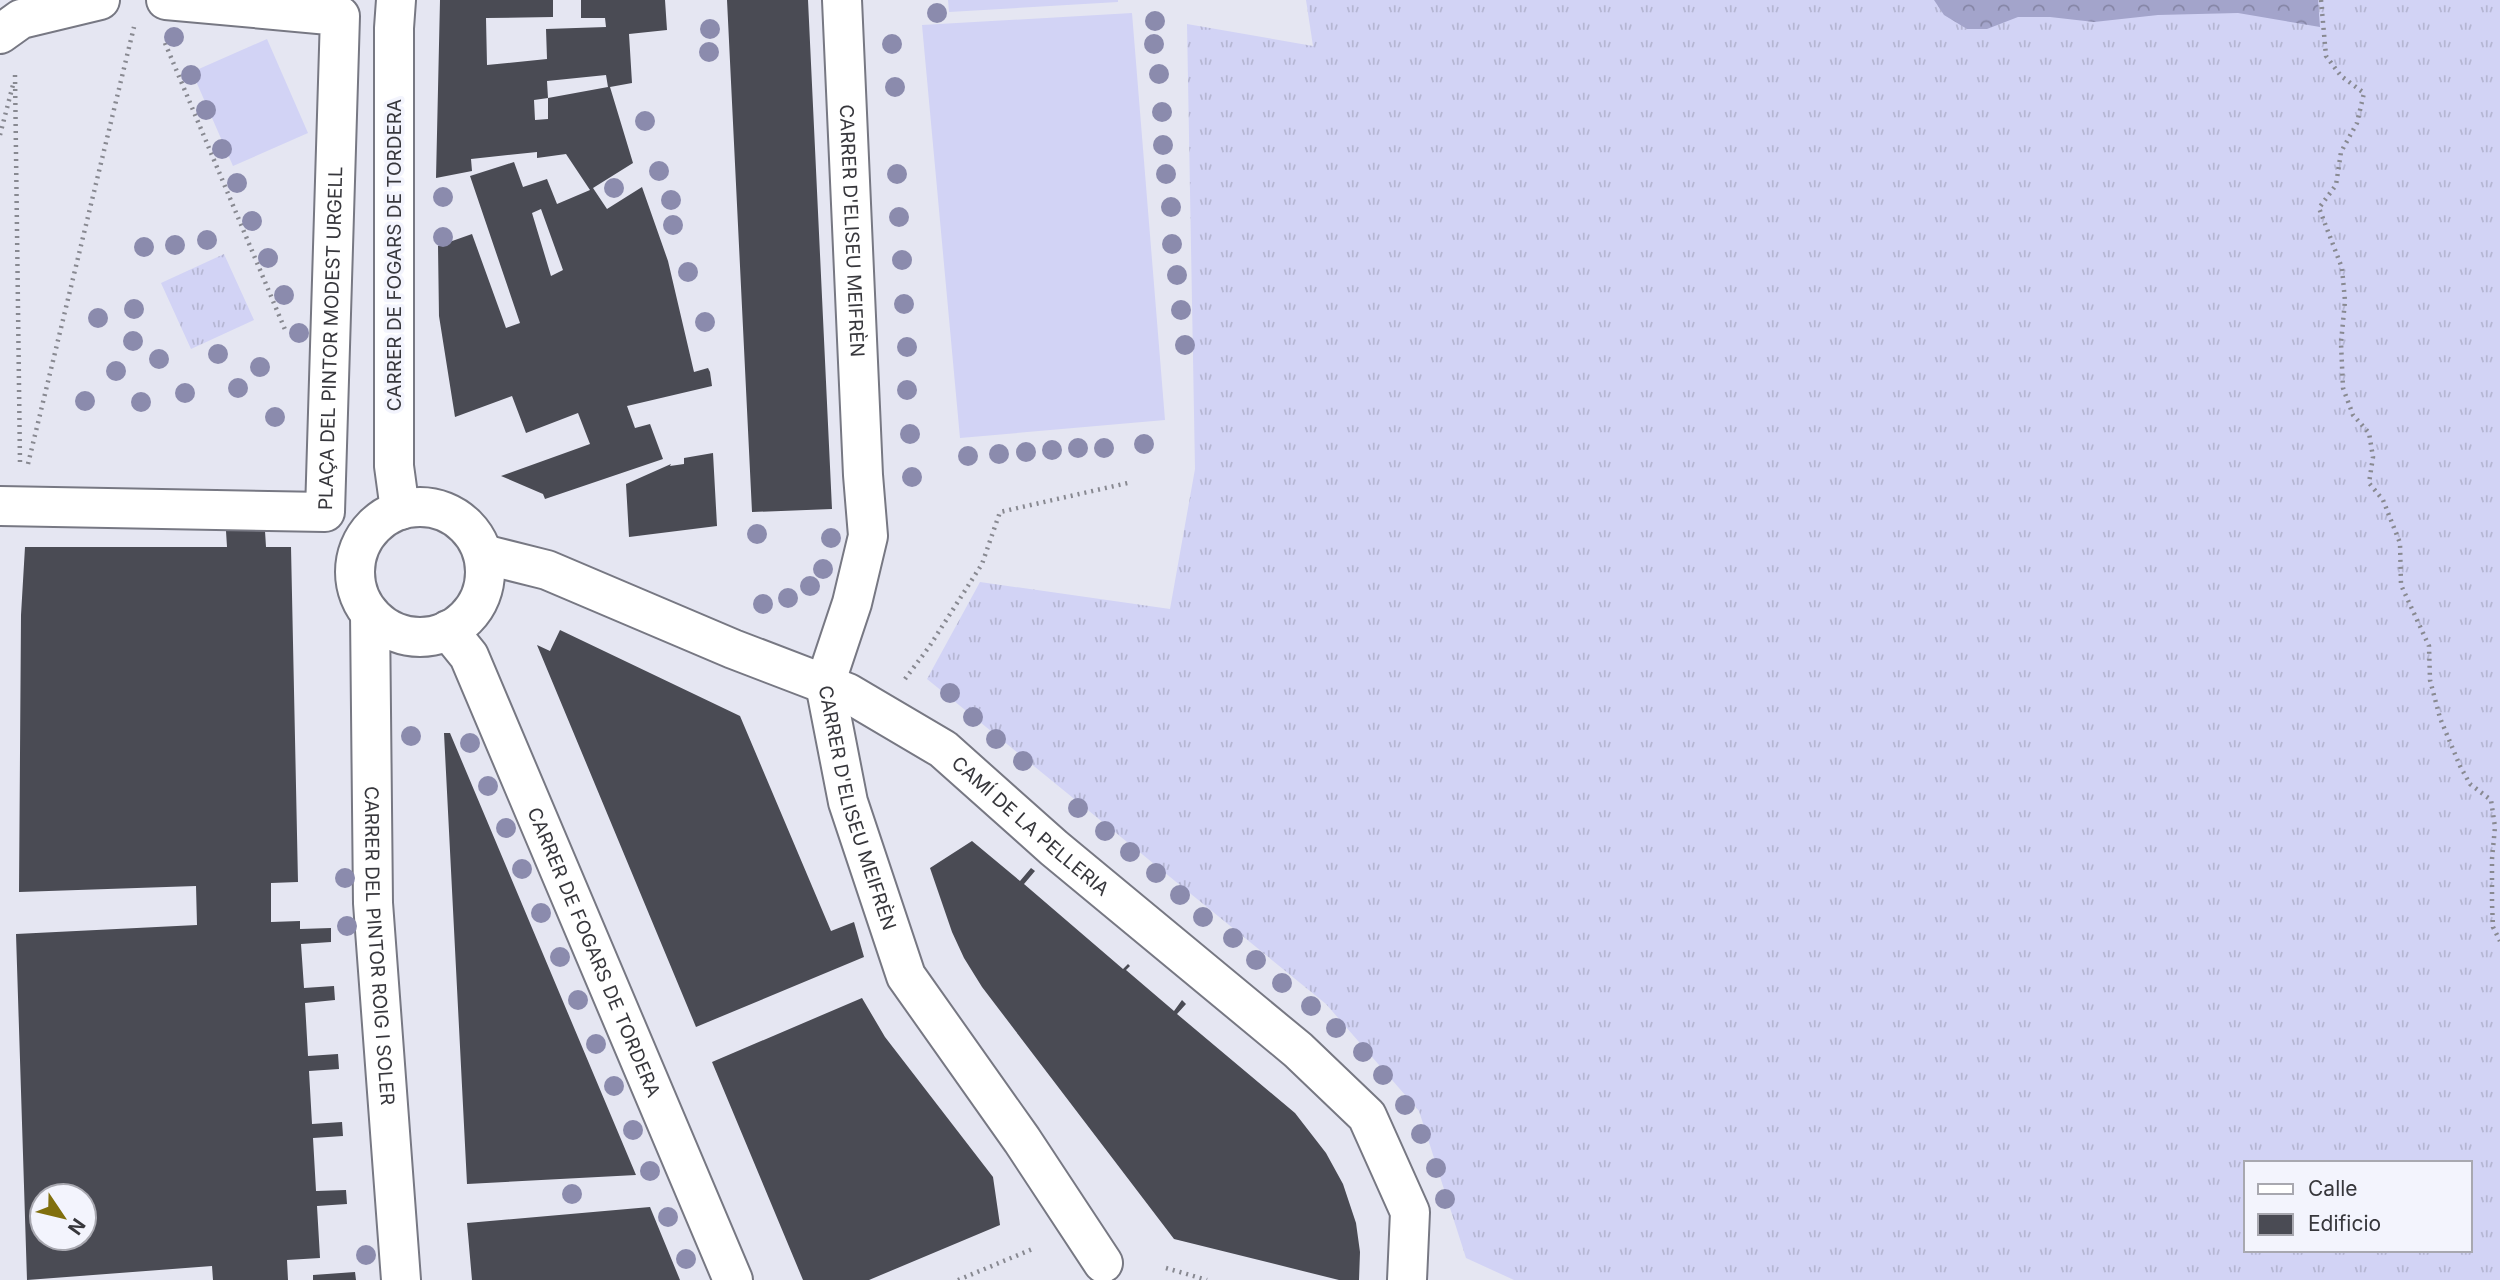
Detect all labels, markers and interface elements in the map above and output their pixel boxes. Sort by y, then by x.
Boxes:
street label: CARRER DE FOGARS DE TORDERA [383,99,406,411]
street label: CARRER D'ELISEU MEIFRÈN [835,104,869,358]
street label: PLAÇA DEL PINTOR MODEST URGELL [314,166,347,510]
street label: CARRER D'ELISEU MEIFRÈN [814,684,901,933]
street label: CAMÍ DE LA PELLERIA [947,752,1114,901]
street label: CARRER DEL PINTOR ROIG I SOLER [360,786,399,1106]
street label: CARRER DE FOGARS DE TORDERA [522,804,665,1101]
legend [2244,1161,2472,1252]
text: Calle [2308,1176,2358,1201]
north arrow [28,1182,98,1252]
text: Edificio [2308,1211,2381,1236]
text: N [63,1214,90,1239]

